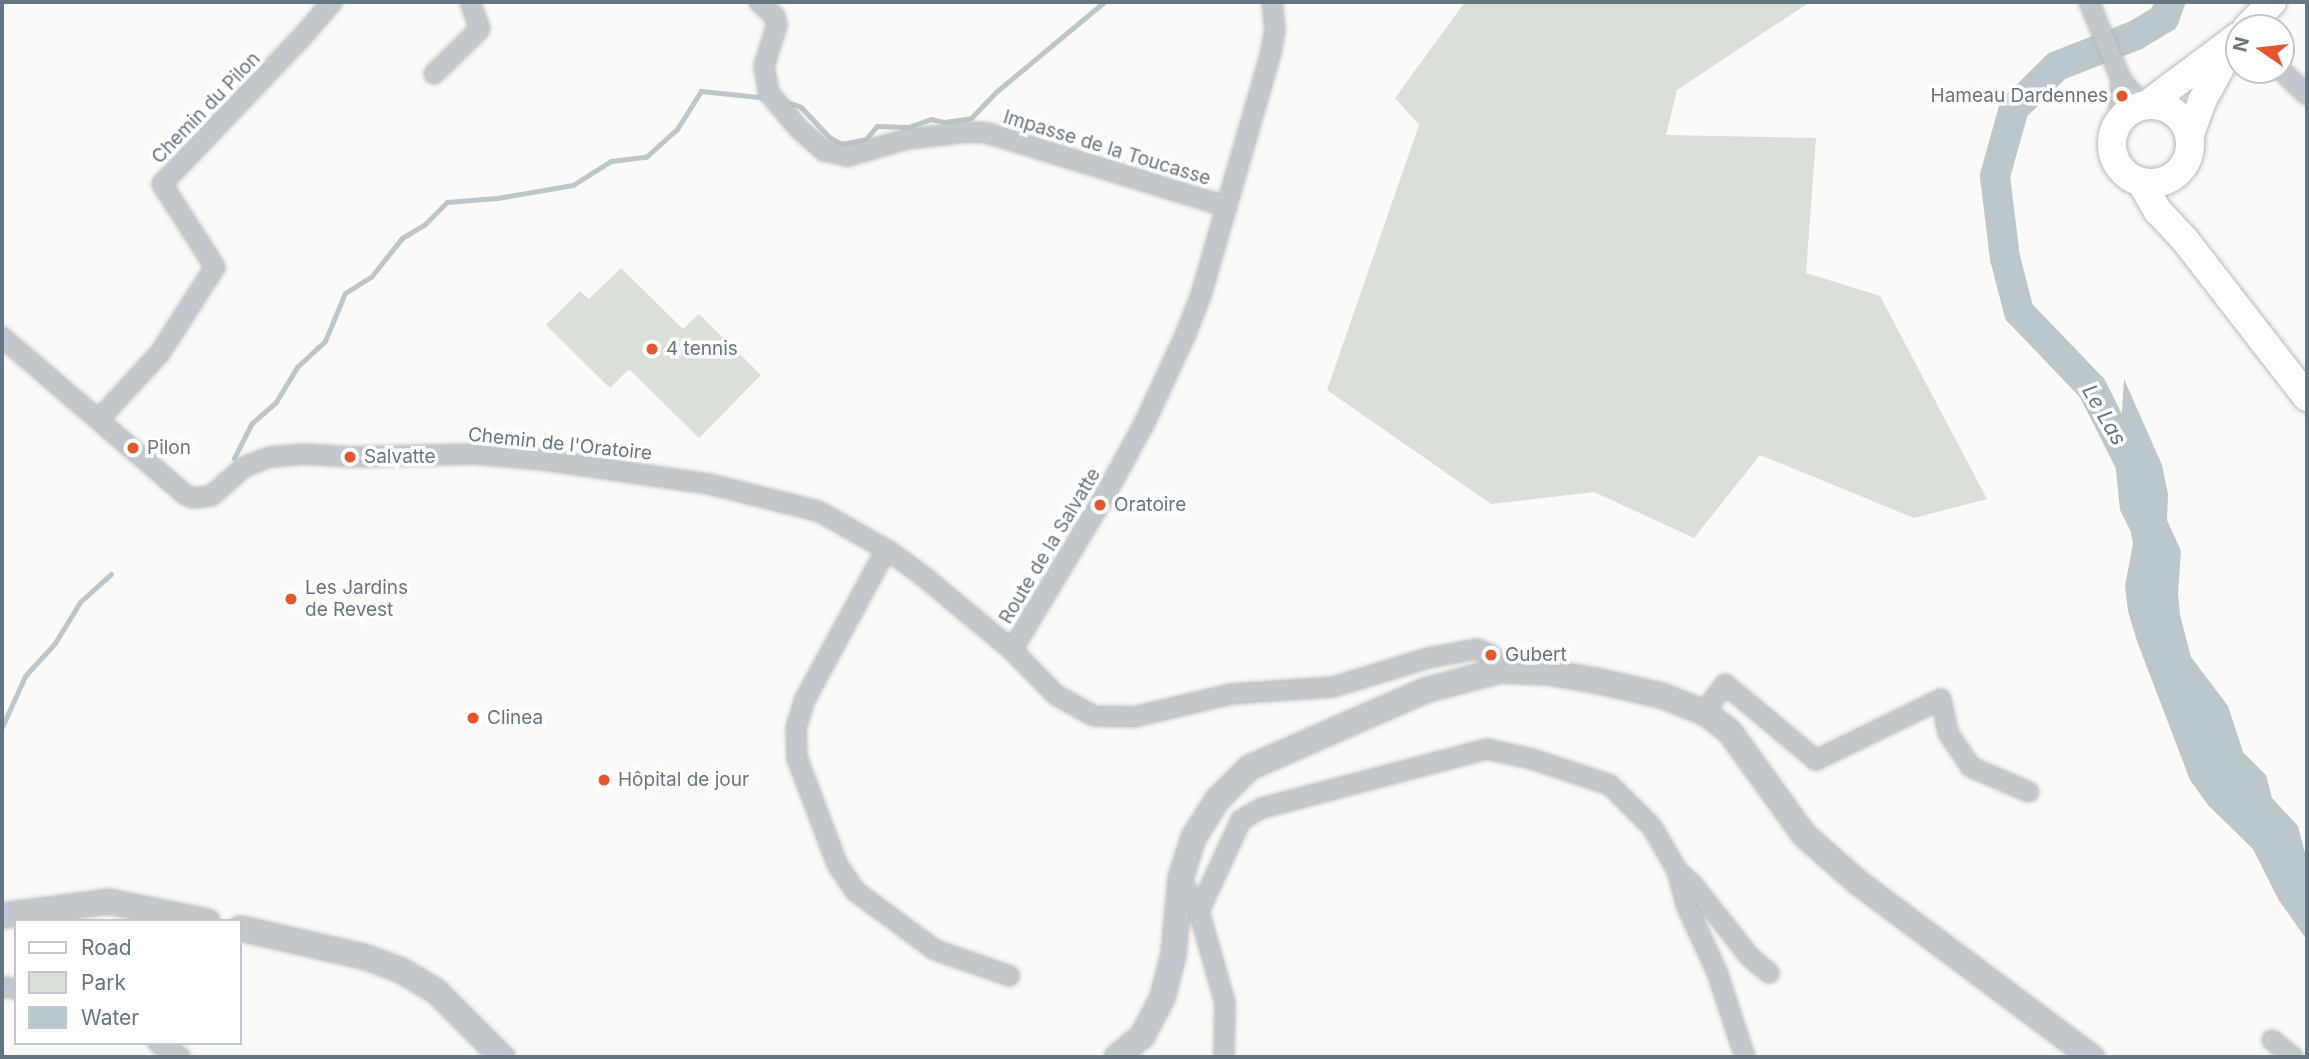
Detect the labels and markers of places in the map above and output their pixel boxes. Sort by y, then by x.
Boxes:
place label: Hameau Dardennes [1931,85,2108,107]
marker: Hameau Dardennes [2114,88,2130,104]
place label: 4 tennis [666,338,738,360]
marker: 4 tennis [644,341,660,357]
place label: Pilon [147,437,191,459]
marker: Pilon [125,440,141,456]
place label: Salvatte [364,446,436,468]
marker: Salvatte [342,449,358,465]
place label: Oratoire [1114,494,1186,516]
marker: Oratoire [1092,497,1108,513]
place label: Les Jardins de Revest [305,577,408,621]
marker: Les Jardins de Revest [283,591,299,607]
place label: Gubert [1505,644,1567,666]
marker: Gubert [1483,647,1499,663]
place label: Clinea [487,707,543,729]
marker: Clinea [465,710,481,726]
place label: Hôpital de jour [618,769,749,791]
marker: Hôpital de jour [596,772,612,788]

